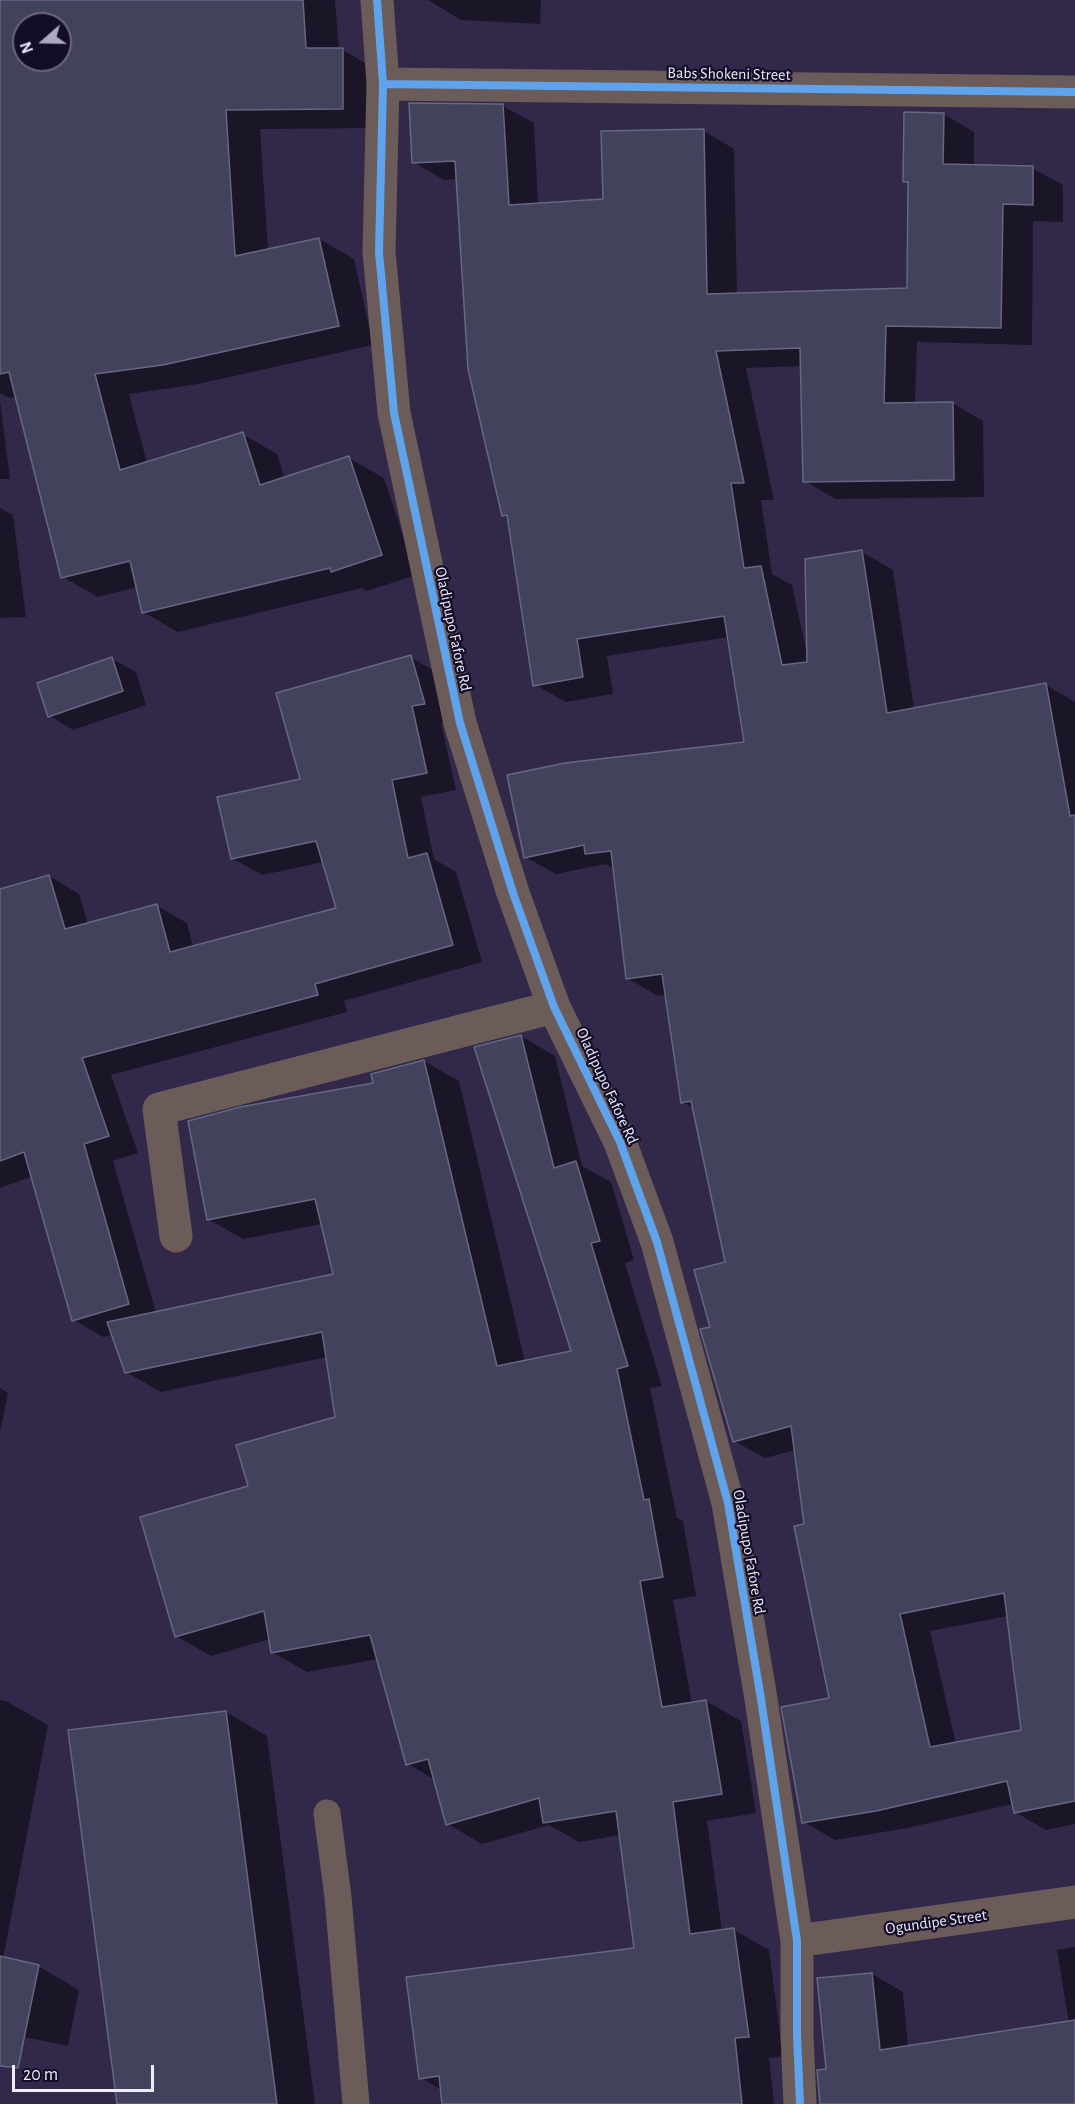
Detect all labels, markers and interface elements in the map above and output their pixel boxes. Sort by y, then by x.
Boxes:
north arrow [12,12,72,72]
text: N [18,40,36,55]
street label: Babs Shokeni Street [667,63,791,85]
street label: Oladipupo Fafore Rd [430,565,476,693]
street label: Oladipupo Fafore Rd [572,1025,642,1147]
street label: Oladipupo Fafore Rd [729,1488,769,1616]
street label: Ogundipe Street [884,1905,988,1939]
scale bar [15,2053,158,2091]
text: 20 m [23,2066,58,2084]

